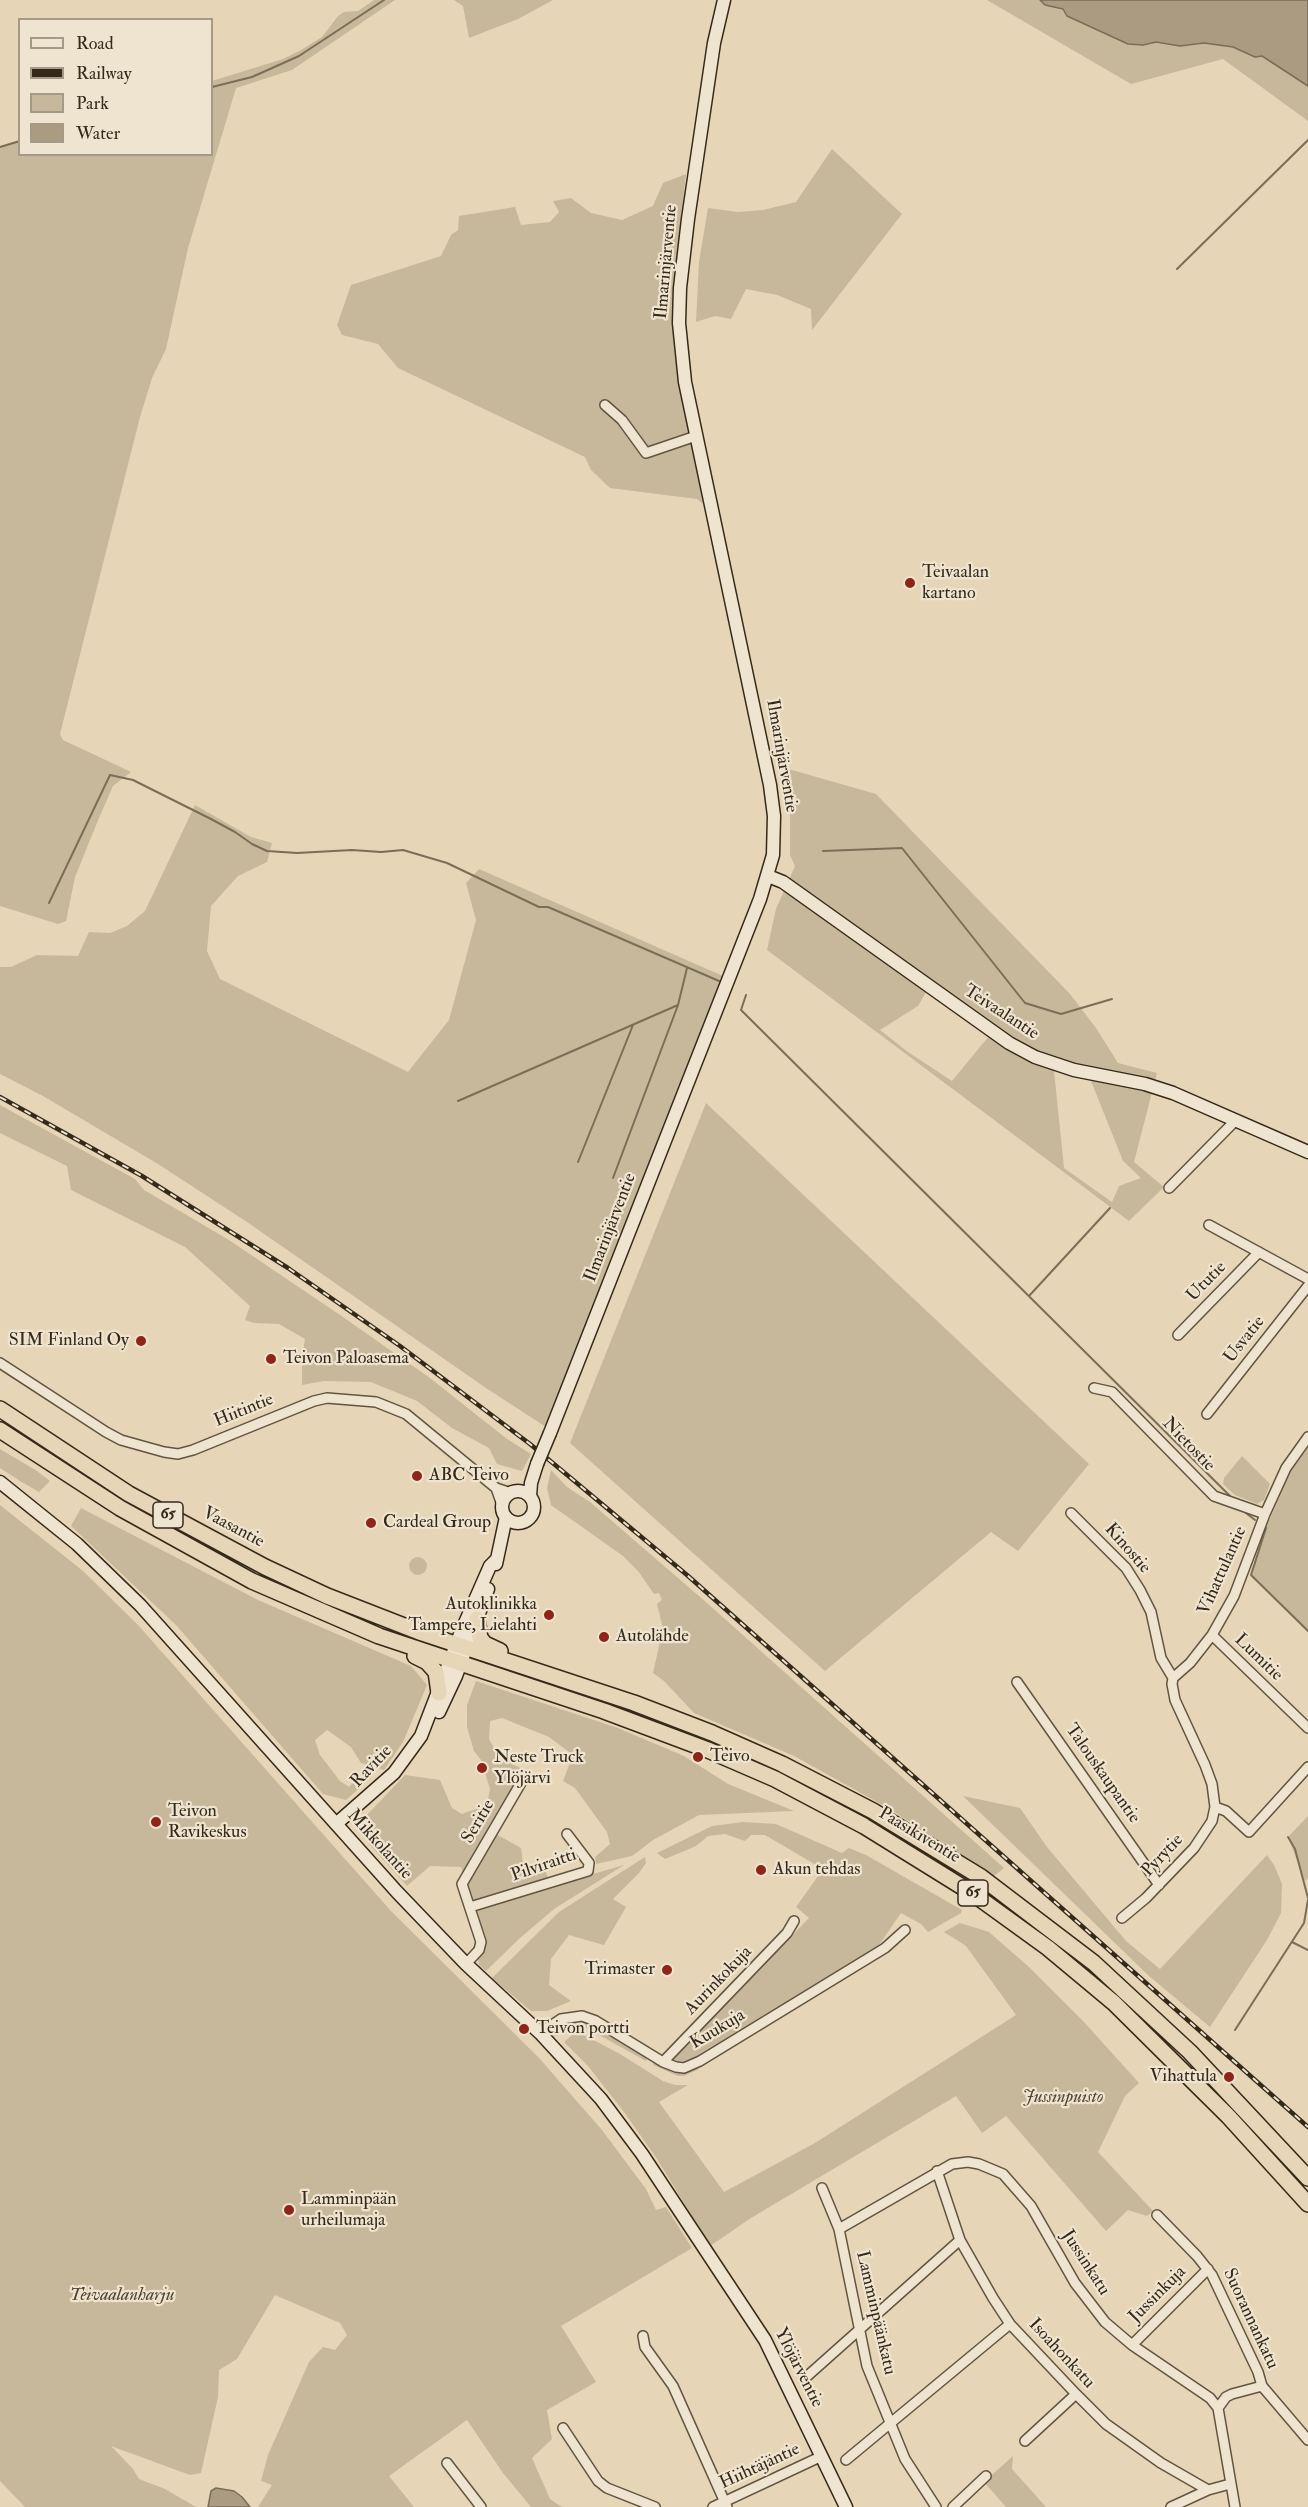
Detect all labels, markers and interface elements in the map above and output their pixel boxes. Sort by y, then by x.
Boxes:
legend [18,18,213,156]
text: Road [76,32,114,55]
text: Railway [76,62,132,85]
text: Park [76,92,109,115]
text: Water [76,122,120,145]
street label: Ilmarinjärventie [651,204,683,320]
place label: Teivaalan kartano [922,562,989,604]
marker: Teivaalan kartano [903,576,917,590]
street label: Ilmarinjärventie [760,698,802,814]
street label: Teivaalantie [959,981,1043,1045]
street label: Ilmarinjärventie [580,1171,642,1285]
street label: Ututie [1183,1257,1231,1307]
street label: Usvatie [1220,1312,1270,1368]
place label: SIM Finland Oy [9,1330,129,1352]
marker: SIM Finland Oy [134,1334,148,1348]
place label: Teivon Paloasema [283,1348,409,1370]
marker: Teivon Paloasema [264,1352,278,1366]
street label: Hiitintie [211,1389,277,1433]
street label: Nietostie [1157,1413,1219,1477]
place label: ABC Teivo [429,1465,509,1487]
marker: ABC Teivo [410,1469,424,1483]
road number: 65 [153,1502,183,1528]
street label: Vaasantie [198,1503,268,1553]
place label: Cardeal Group [383,1512,491,1534]
marker: Cardeal Group [364,1516,378,1530]
street label: Kinostie [1099,1519,1155,1579]
street label: Vihattulantie [1194,1523,1252,1619]
place label: Autoklinikka Tampere, Lielahti [408,1594,537,1636]
marker: Autoklinikka Tampere, Lielahti [542,1608,556,1622]
place label: Autolähde [616,1626,689,1648]
marker: Autolähde [597,1630,611,1644]
street label: Lumitie [1229,1630,1287,1686]
street label: Talouskaupantie [1060,1720,1144,1828]
street label: Ravitie [347,1741,397,1793]
place label: Teivo [710,1746,750,1768]
place label: Neste Truck Ylöjärvi [494,1747,584,1790]
marker: Teivo [691,1750,705,1764]
marker: Neste Truck Ylöjärvi [475,1761,489,1775]
street label: Seritie [458,1796,500,1848]
place label: Teivon Ravikeskus [168,1801,247,1844]
street label: Paasikiventie [874,1803,964,1869]
street label: Mikkolantie [342,1806,416,1884]
marker: Teivon Ravikeskus [149,1815,163,1829]
street label: Pyrytie [1138,1830,1188,1882]
street label: Pilviraitti [509,1845,579,1887]
place label: Akun tehdas [773,1859,861,1881]
marker: Akun tehdas [754,1863,768,1877]
road number: 65 [958,1880,988,1906]
street label: Aurinkokuja [681,1942,757,2020]
place label: Trimaster [584,1959,655,1981]
marker: Trimaster [660,1963,674,1977]
street label: Kuukuja [687,2005,749,2055]
place label: Teivon portti [536,2018,630,2040]
marker: Teivon portti [517,2022,531,2036]
place label: Vihattula [1150,2066,1217,2088]
marker: Vihattula [1222,2070,1236,2084]
park label: Jussinpuisto [1023,2087,1103,2109]
place label: Lamminpään urheilumaja [301,2189,397,2232]
marker: Lamminpään urheilumaja [282,2203,296,2217]
street label: Jussinkatu [1056,2226,1114,2300]
street label: Lamminpäänkatu [850,2249,900,2377]
street label: Jussinkuja [1125,2262,1191,2328]
street label: Suorannankatu [1217,2265,1283,2373]
park label: Teivaalanharju [70,2285,174,2307]
street label: Isoahonkatu [1023,2314,1099,2394]
street label: Ylöjärventie [769,2325,827,2411]
street label: Hiihtäjäntie [717,2439,803,2495]

